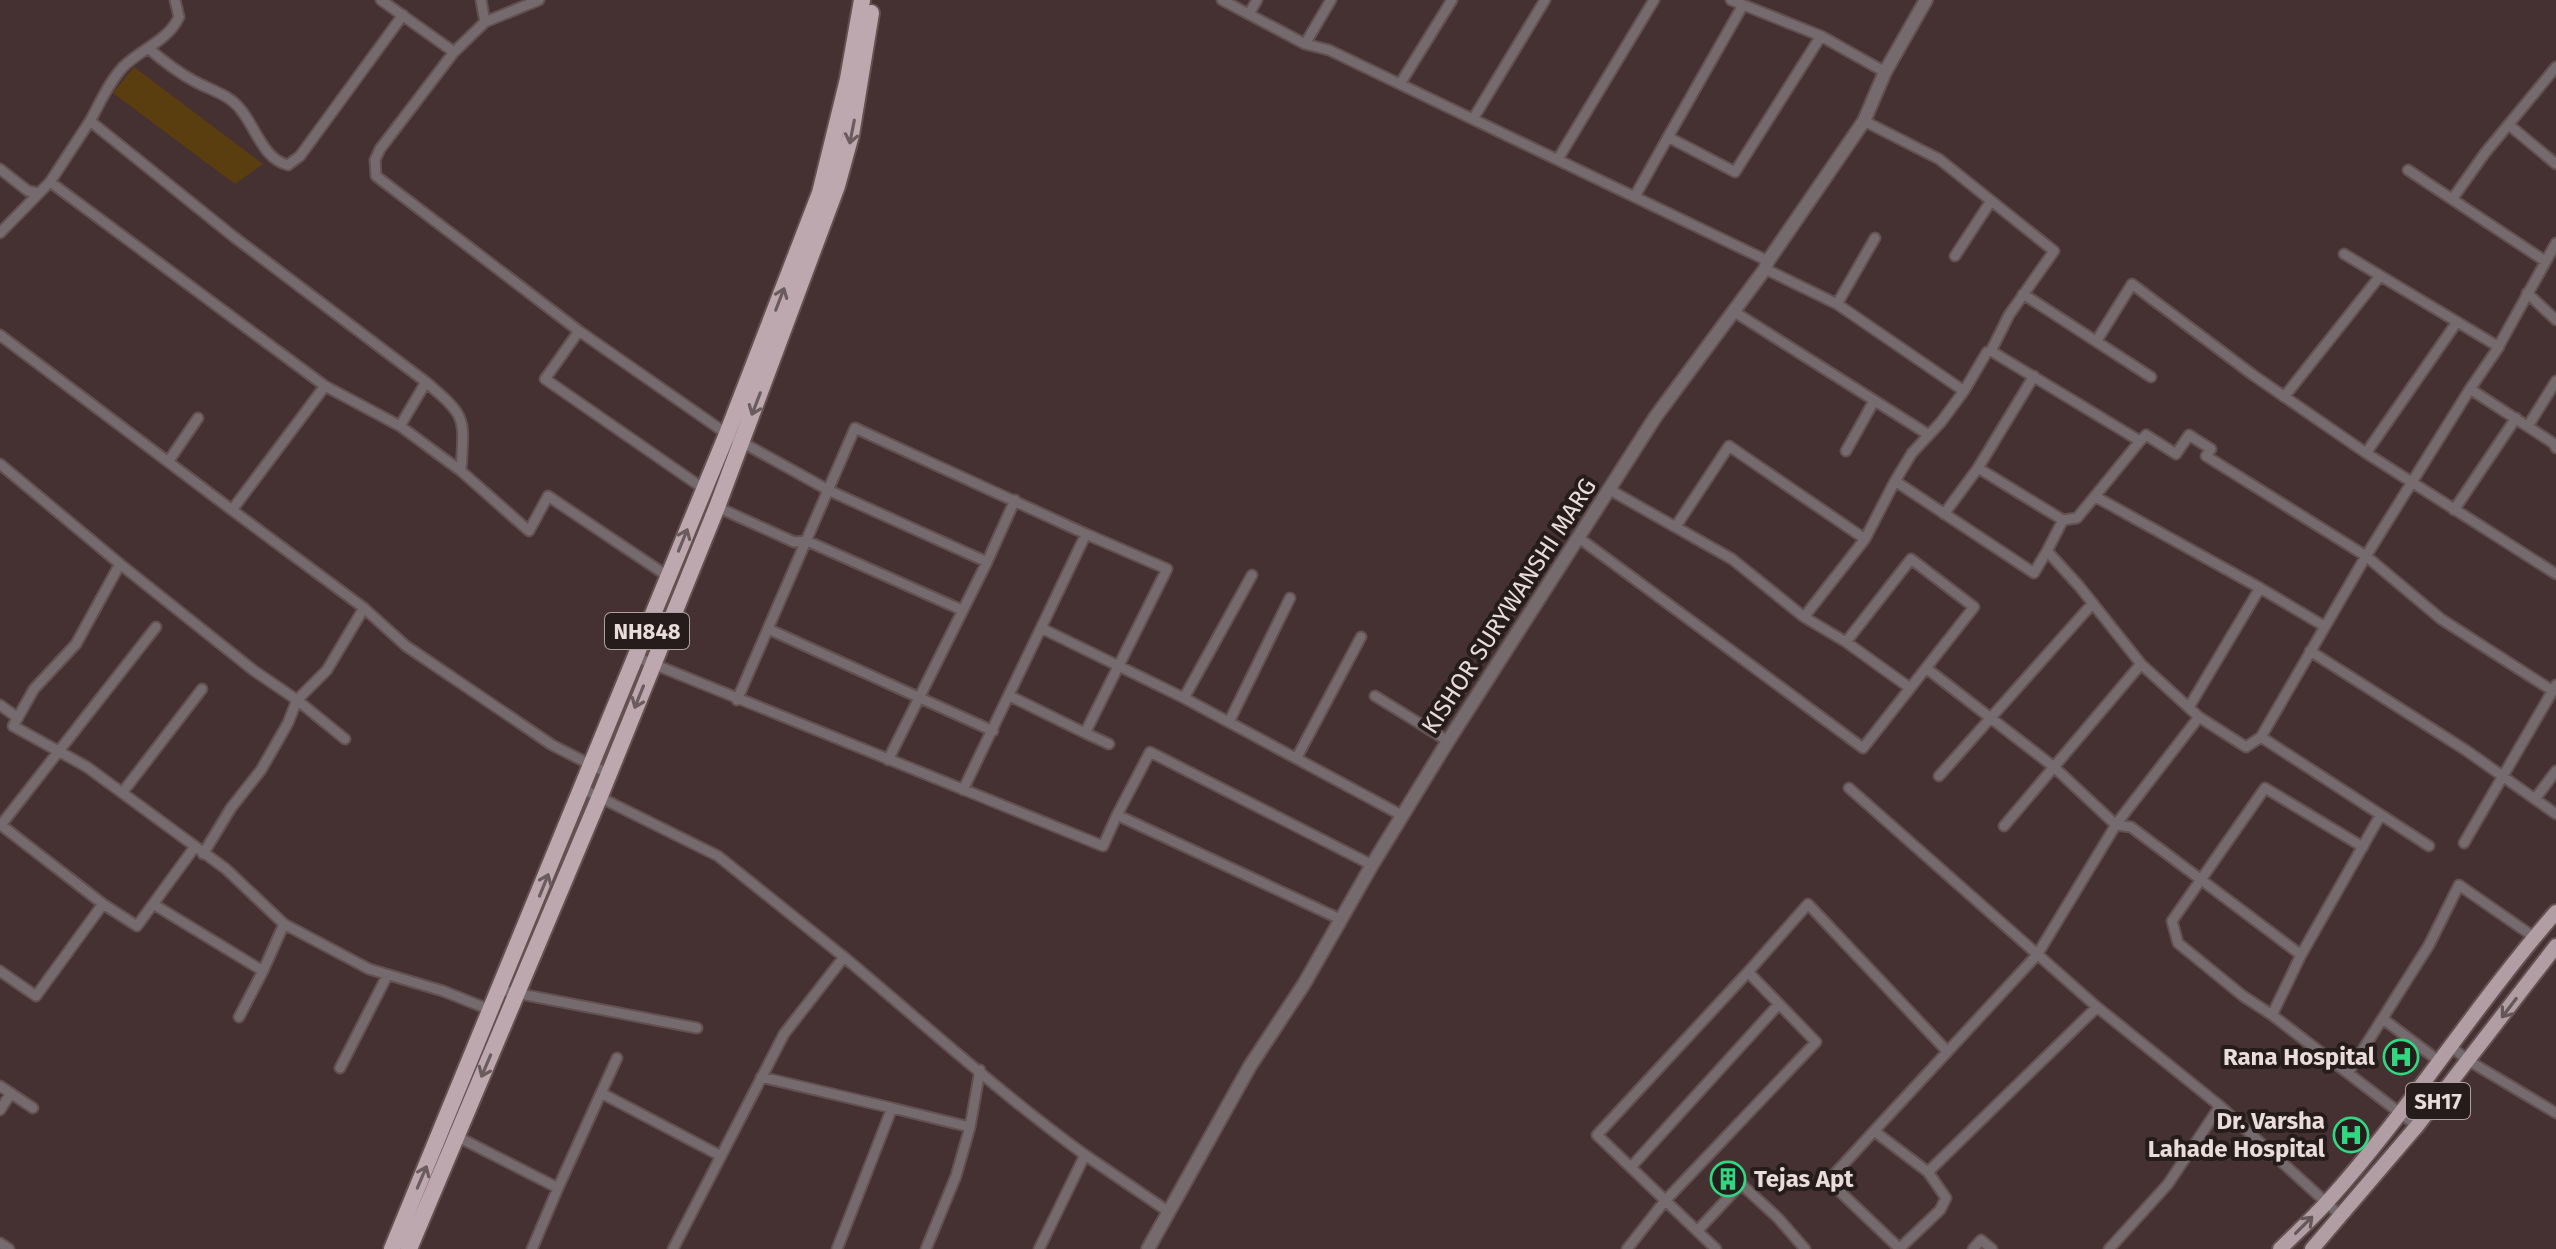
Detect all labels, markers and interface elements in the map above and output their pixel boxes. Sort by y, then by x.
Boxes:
one-way arrow [844,119,859,145]
one-way arrow [774,287,788,312]
one-way arrow [748,391,762,415]
street label: KISHOR SURYWANSHI MARG [1416,473,1602,739]
one-way arrow [677,529,691,553]
road number: NH848 [605,613,689,649]
one-way arrow [631,684,646,709]
one-way arrow [537,873,552,898]
one-way arrow [2500,997,2517,1018]
hospital icon: Rana Hospital [2382,1038,2420,1076]
place label: Rana Hospital [2223,1043,2376,1071]
one-way arrow [477,1054,492,1078]
road number: SH17 [2406,1083,2470,1119]
place label: Dr. Varsha Lahade Hospital [2148,1107,2326,1163]
hospital icon: Dr. Varsha Lahade Hospital [2332,1116,2370,1154]
building icon: Tejas Apt [1709,1160,1747,1198]
one-way arrow [416,1165,431,1190]
place label: Tejas Apt [1754,1165,1854,1193]
one-way arrow [2294,1216,2313,1235]

